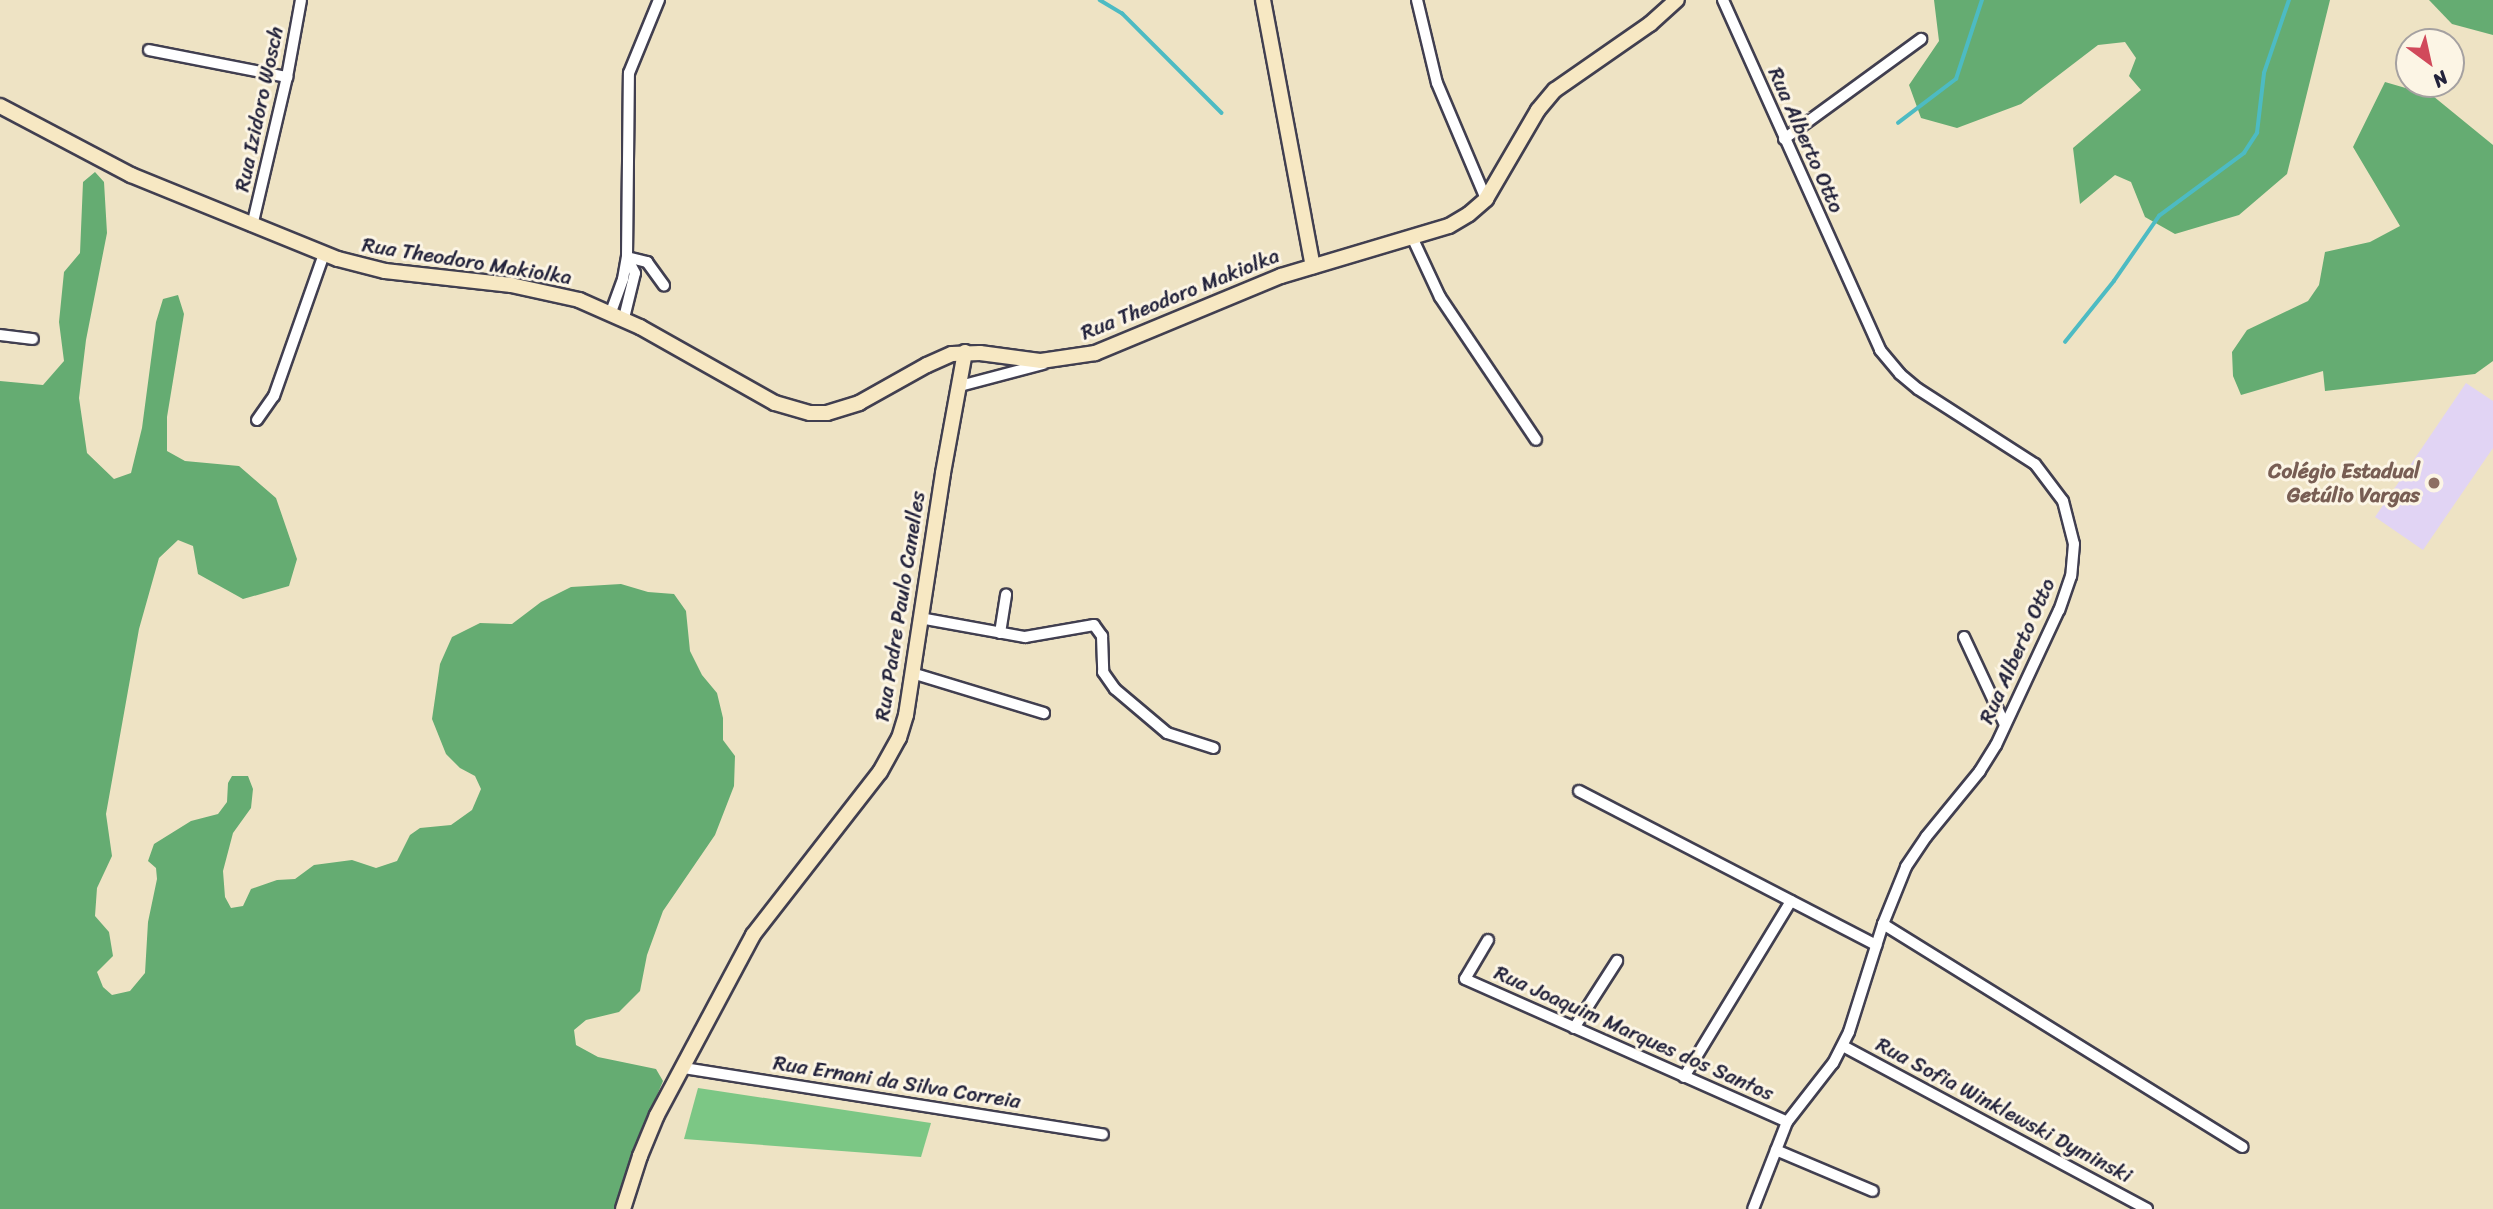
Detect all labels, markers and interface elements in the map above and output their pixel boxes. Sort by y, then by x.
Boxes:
street label: Rua Izidoro Wosch [229,24,289,194]
north arrow [2395,28,2465,98]
text: N [2426,62,2455,97]
street label: Rua Alberto Otto [1762,63,1850,217]
street label: Rua Theodoro Makiolka [360,232,574,290]
street label: Rua Theodoro Makiolka [1077,242,1283,346]
place label: Colégio Estadual Getúlio Vargas [2267,458,2420,508]
marker: Colégio Estadual Getúlio Vargas [2426,475,2442,491]
street label: Rua Padre Paulo Canelles [869,489,931,723]
street label: Rua Alberto Otto [1973,574,2061,728]
street label: Rua Joaquim Marques dos Santos [1491,960,1777,1106]
street label: Rua Sofia Winklewski Dyminski [1872,1032,2136,1188]
street label: Rua Ernani da Silva Correia [771,1050,1023,1114]

